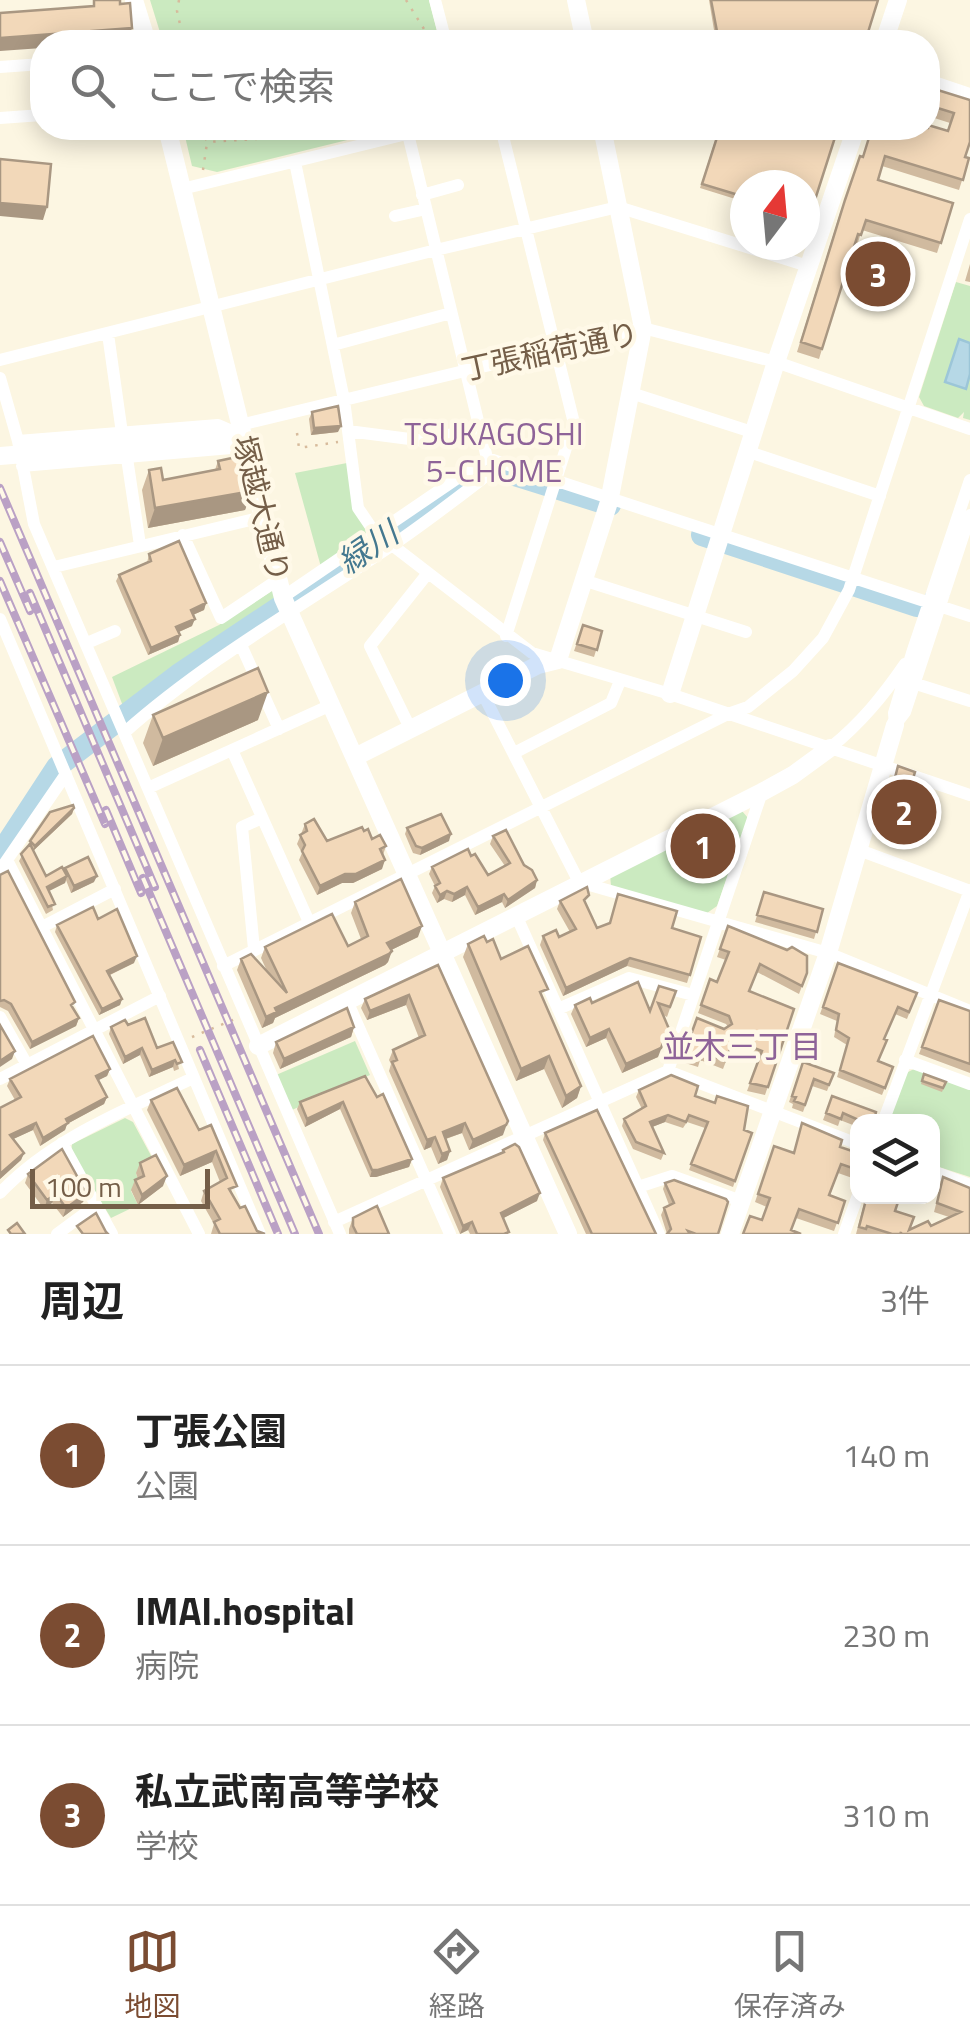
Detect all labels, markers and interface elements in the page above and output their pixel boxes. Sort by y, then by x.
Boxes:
search box [30,30,940,140]
text: ここで検索 [145,57,335,115]
icon: search [65,58,120,113]
north arrow [730,170,820,260]
pin: 3 [846,236,910,312]
street label: 丁張稲荷通り [457,310,643,392]
district label: TSUKAGOSHI 5-CHOME [404,409,584,494]
street label: 塚越大通り [222,430,302,587]
water label: 緑川 [327,508,410,585]
your location [480,655,531,706]
pin: 2 [872,774,936,850]
pin: 1 [670,808,736,884]
district label: 並木三丁目 [662,1022,822,1070]
map controls [850,1114,940,1204]
button: layers [850,1114,940,1204]
scale bar [30,1164,210,1208]
text: 100 m [45,1165,122,1208]
text: 周辺 [40,1268,124,1332]
text: 3件 [880,1276,930,1324]
text: 丁張公園 [135,1402,287,1460]
text: 1 [64,1431,81,1479]
text: 140 m [842,1431,930,1479]
text: 公園 [135,1461,199,1509]
text: IMAI.hospital [135,1582,355,1640]
text: 2 [64,1611,81,1659]
text: 230 m [842,1611,930,1659]
text: 病院 [135,1641,199,1689]
text: 私立武南高等学校 [135,1762,439,1820]
text: 3 [64,1791,81,1839]
text: 310 m [842,1791,930,1839]
text: 学校 [135,1821,199,1869]
tab: 地図 [124,1924,180,2027]
tab: 経路 [429,1924,485,2027]
tab: 保存済み [734,1924,846,2027]

